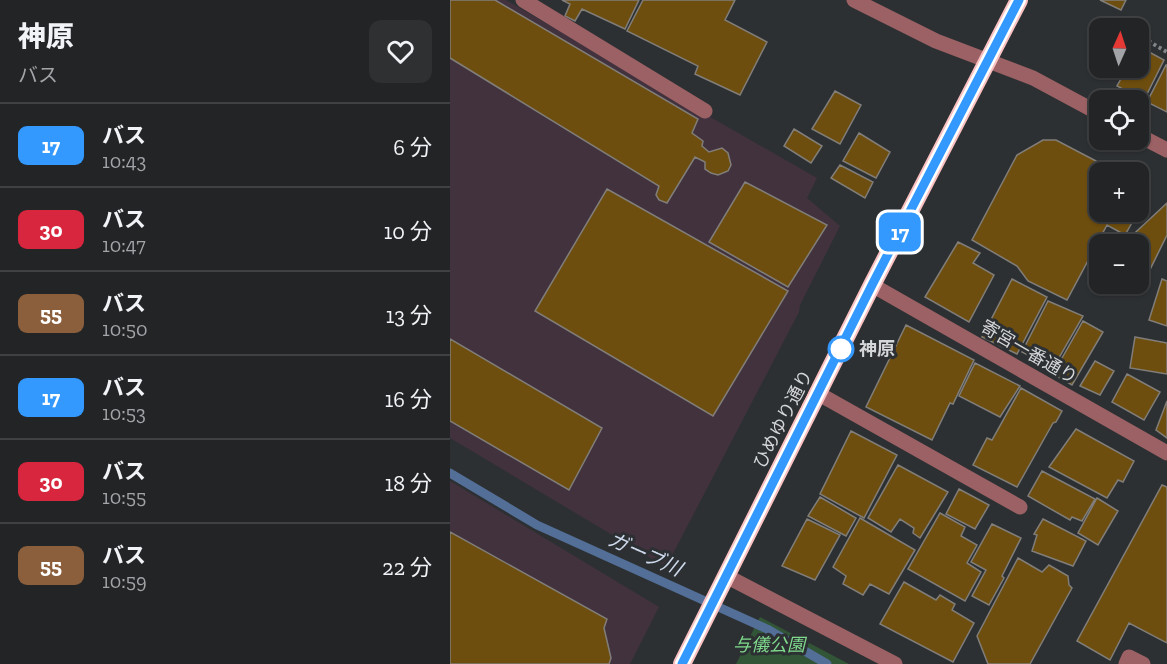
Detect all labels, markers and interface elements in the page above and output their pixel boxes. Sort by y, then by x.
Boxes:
north arrow [1089,18,1149,78]
map controls [1089,18,1149,294]
text: 神原 [18,20,74,53]
button: heart [369,20,432,83]
text: バス [18,63,58,87]
button: locate [1089,90,1149,150]
text: バス [102,122,146,149]
text: 17 [42,133,60,158]
text: 6 分 [393,134,432,161]
text: 10:43 [102,149,146,173]
button: + [1089,162,1149,222]
text: バス [102,206,146,233]
line badge: 17 [873,212,927,252]
text: 30 [39,217,63,242]
text: 10 分 [384,218,432,245]
text: 17 [891,220,909,245]
text: 10:47 [102,233,146,257]
button: − [1089,234,1149,294]
text: バス [102,290,146,317]
text: 55 [40,301,62,326]
text: 13 分 [386,302,432,329]
street label: 寄宮一番通り [977,315,1081,389]
text: 10:50 [102,317,147,341]
marker: 神原 [828,336,854,362]
place label: 神原 [859,338,895,360]
street label: ひめゆり通り [749,366,817,472]
text: バス [102,374,146,401]
text: 17 [42,385,60,410]
text: 16 分 [385,386,432,413]
text: 10:53 [102,401,146,425]
text: バス [102,458,146,485]
text: 30 [39,469,63,494]
text: 18 分 [385,470,432,497]
text: 10:55 [102,485,146,509]
water label: ガーブ川 [604,527,688,582]
text: バス [102,542,146,569]
text: 55 [40,553,62,578]
text: 22 分 [382,554,432,581]
text: 10:59 [102,569,147,593]
park label: 与儀公園 [733,634,808,656]

